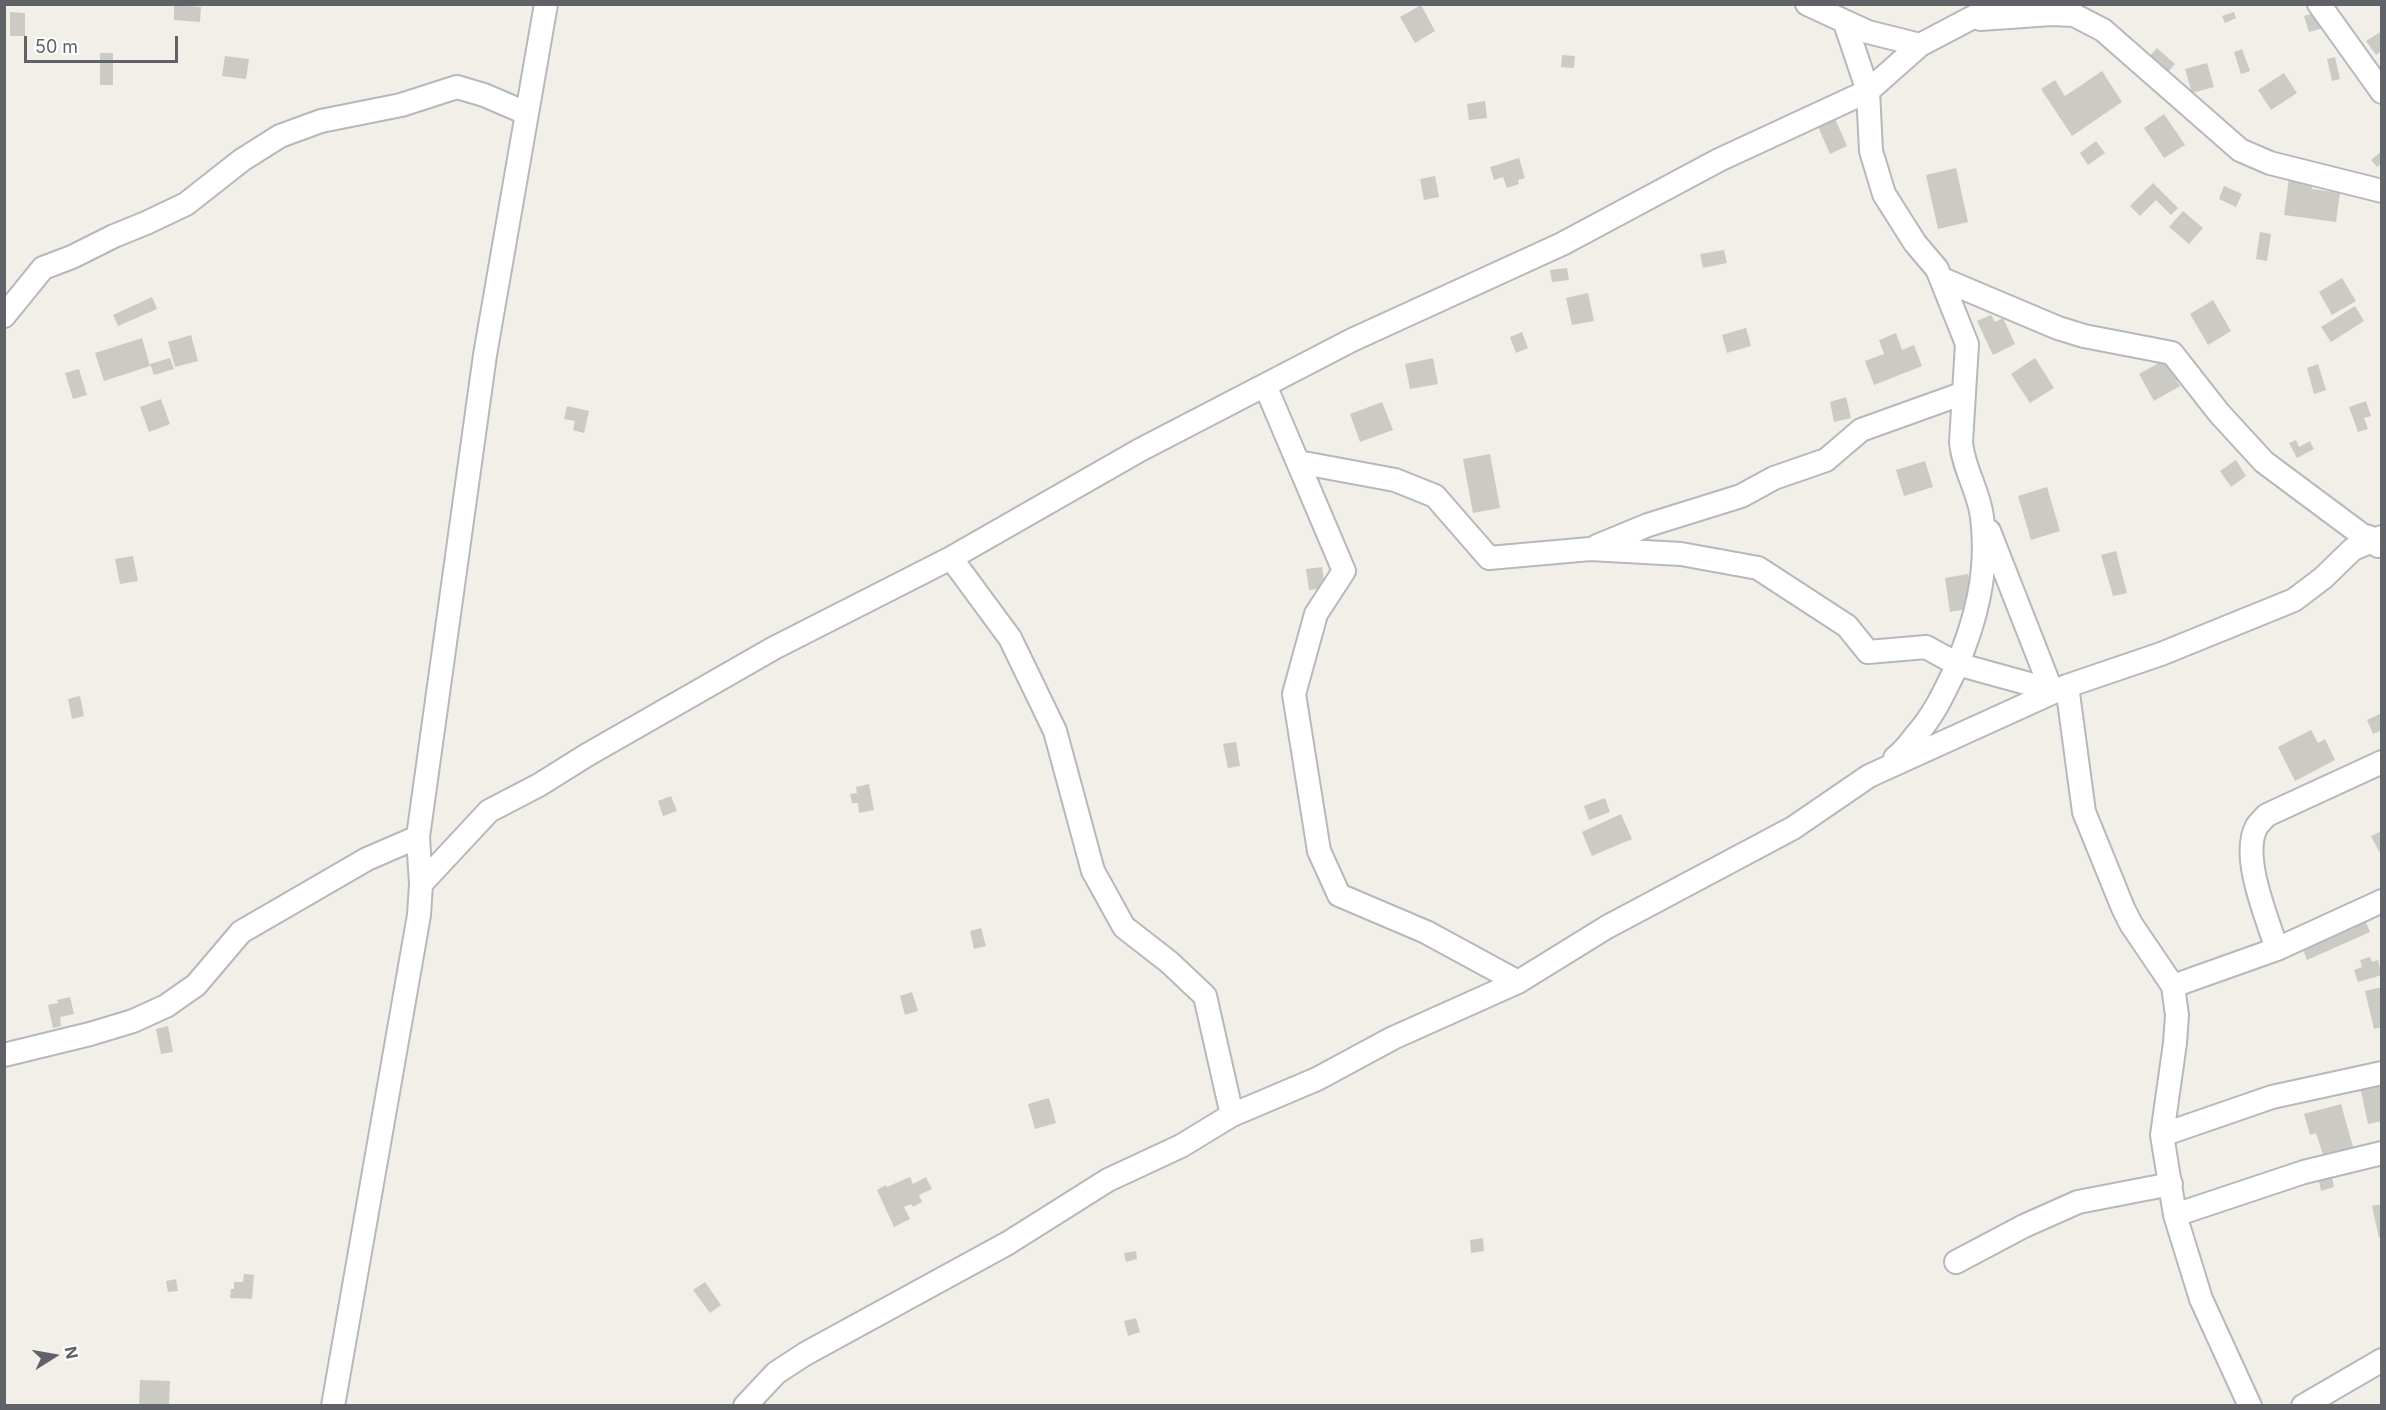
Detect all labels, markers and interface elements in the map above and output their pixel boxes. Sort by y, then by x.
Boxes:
scale bar [27,24,182,62]
text: 50 m [35,36,78,57]
north arrow [24,1326,84,1386]
text: N [61,1345,83,1360]

